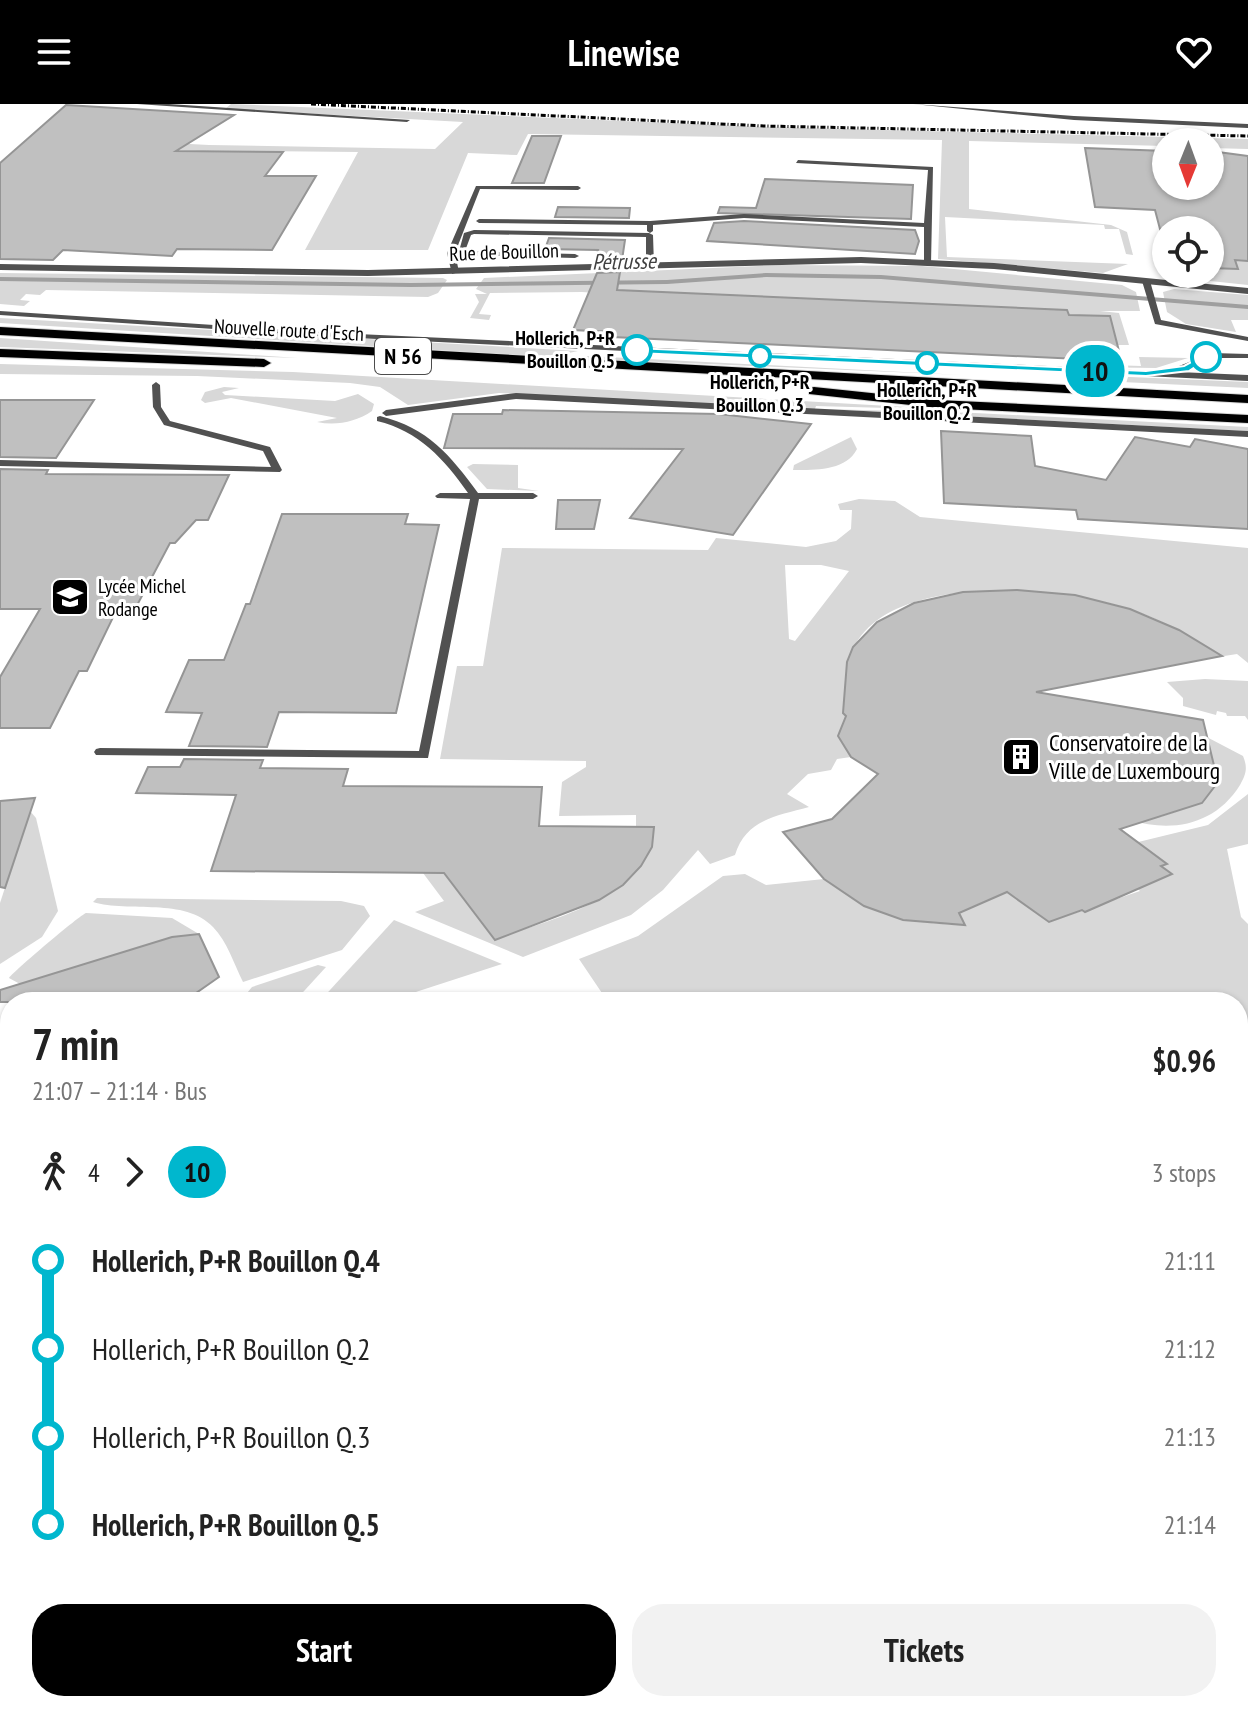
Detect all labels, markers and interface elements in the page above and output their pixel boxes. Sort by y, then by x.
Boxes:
text: Linewise [568,29,680,76]
icon: menu [32,30,76,74]
icon: heart [1172,30,1216,74]
north arrow [1152,128,1224,200]
map controls [1152,128,1224,288]
button: locate [1152,216,1224,288]
street label: Rue de Bouillon [449,237,559,267]
water label: Pétrusse [592,246,658,276]
street label: Nouvelle route d'Esch [213,313,365,347]
place label: Hollerich, P+R Bouillon Q.5 [515,325,615,374]
marker: Hollerich, P+R Bouillon Q.5 [622,335,652,365]
road number: N 56 [375,338,431,374]
unlabelled marker [1191,342,1221,372]
marker: Hollerich, P+R Bouillon Q.3 [749,345,771,367]
line badge: 10 [1059,345,1131,397]
marker: Hollerich, P+R Bouillon Q.2 [916,352,938,374]
text: 10 [1082,352,1108,389]
place label: Hollerich, P+R Bouillon Q.3 [710,369,810,418]
place label: Hollerich, P+R Bouillon Q.2 [877,377,977,426]
place label: Lycée Michel Rodange [98,573,186,622]
school or university icon: Lycée Michel Rodange [49,576,91,618]
place label: Conservatoire de la Ville de Luxembourg [1048,727,1220,786]
building icon: Conservatoire de la Ville de Luxembourg [1000,736,1042,778]
text: 7 min [32,1015,119,1072]
text: $0.96 [1152,1041,1216,1080]
text: 21:07 – 21:14 · Bus [32,1074,207,1107]
icon: walk [32,1150,76,1194]
icon: forward [112,1150,156,1194]
text: 10 [184,1153,210,1190]
text: 4 [88,1156,100,1189]
text: 3 stops [1152,1156,1216,1189]
text: Hollerich, P+R Bouillon Q.4 [92,1241,380,1280]
text: 21:11 [1164,1244,1216,1277]
text: Hollerich, P+R Bouillon Q.2 [92,1329,370,1368]
text: 21:12 [1164,1332,1216,1365]
text: Hollerich, P+R Bouillon Q.3 [92,1417,370,1456]
text: 21:13 [1164,1420,1216,1453]
text: Hollerich, P+R Bouillon Q.5 [92,1505,380,1544]
text: 21:14 [1164,1508,1216,1541]
button: Start [32,1604,616,1696]
button: Tickets [632,1604,1216,1696]

